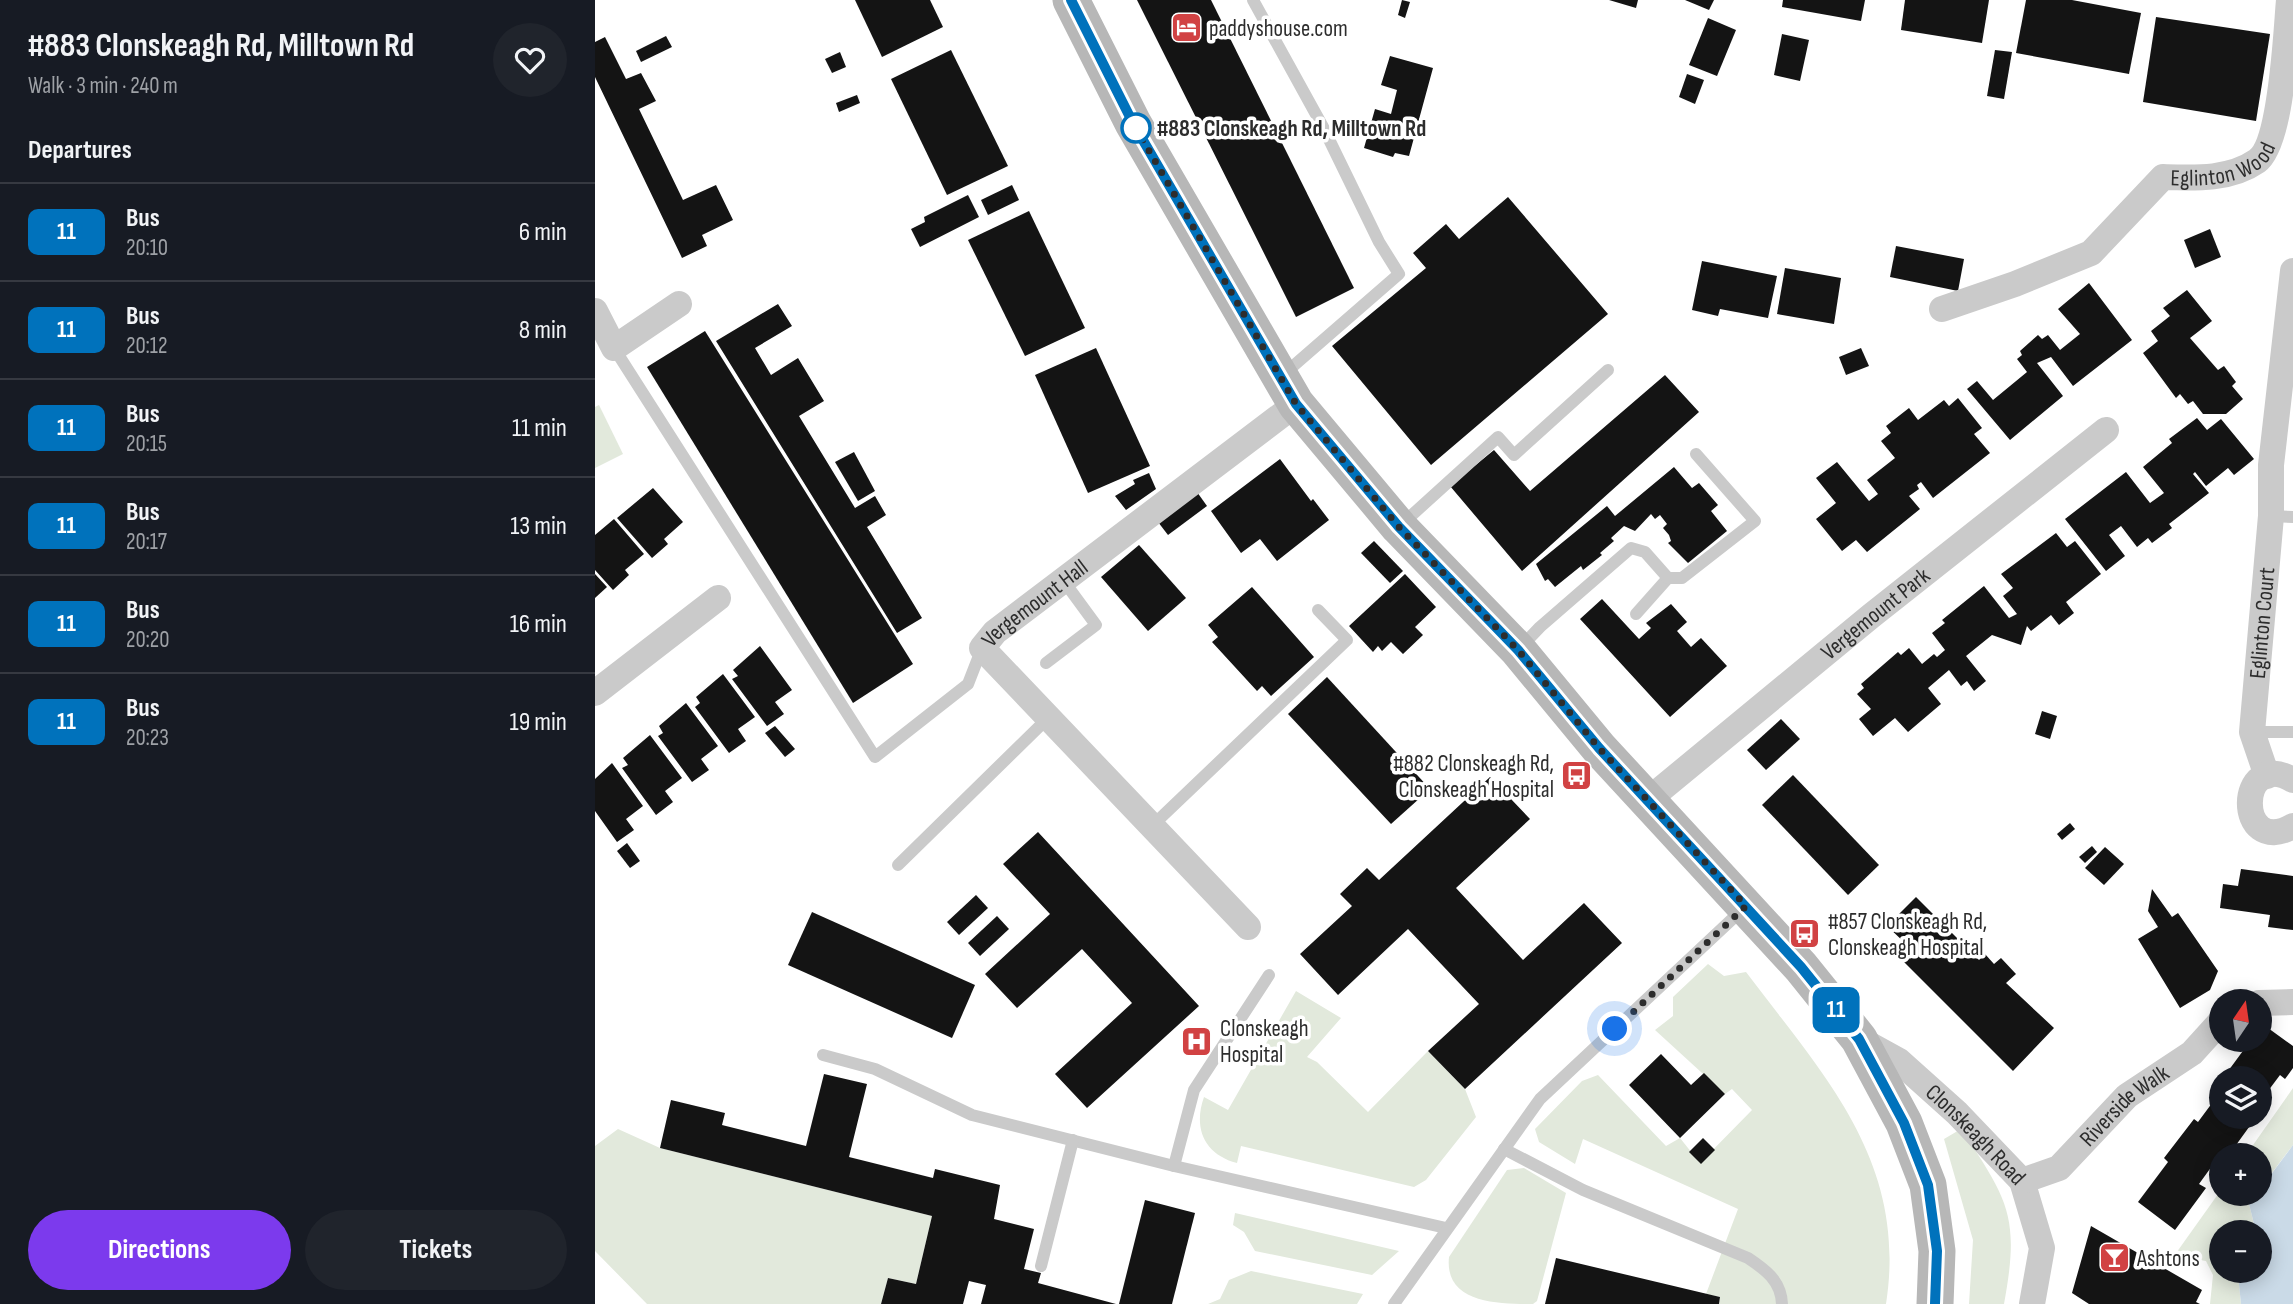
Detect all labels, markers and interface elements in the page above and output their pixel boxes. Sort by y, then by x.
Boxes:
hotel icon: paddyshouse.com [1169,11,1203,45]
place label: paddyshouse.com [1209,15,1348,43]
button: heart [493,23,567,97]
text: #883 Clonskeagh Rd, Milltown Rd [28,26,414,66]
text: Walk · 3 min · 240 m [28,72,178,100]
marker: #883 Clonskeagh Rd, Milltown Rd [1121,113,1151,143]
place label: #883 Clonskeagh Rd, Milltown Rd [1157,115,1426,143]
text: Departures [28,135,132,166]
street label: Eglinton Wood [2170,138,2282,193]
text: Bus [126,203,160,234]
text: 11 [57,217,76,246]
text: 6 min [519,217,567,248]
text: 20:10 [126,234,168,262]
text: Bus [126,301,160,332]
text: 11 [57,315,76,344]
text: 8 min [519,315,567,346]
text: 20:12 [126,332,168,360]
text: Bus [126,399,160,430]
text: 11 [57,413,76,442]
text: 11 min [512,413,567,444]
text: 20:15 [126,430,167,458]
text: Bus [126,497,160,528]
text: 11 [57,511,76,540]
text: 13 min [510,511,567,542]
text: 20:17 [126,528,167,556]
street label: Vergemount Hall [976,554,1094,653]
street label: Vergemount Park [1816,562,1936,666]
street label: Eglinton Court [2244,566,2281,680]
text: Bus [126,595,160,626]
text: 11 [57,609,76,638]
text: 16 min [510,609,567,640]
text: 20:20 [126,626,170,654]
text: Bus [126,693,160,724]
text: 11 [57,707,76,736]
text: 19 min [510,707,567,738]
text: 20:23 [126,724,169,752]
place label: #882 Clonskeagh Rd, Clonskeagh Hospital [1393,750,1554,804]
bus stop icon: #882 Clonskeagh Rd, Clonskeagh Hospital [1560,759,1594,793]
place label: #857 Clonskeagh Rd, Clonskeagh Hospital [1828,908,1987,962]
bus stop icon: #857 Clonskeagh Rd, Clonskeagh Hospital [1788,917,1822,951]
line badge: 11 [1805,987,1867,1033]
north arrow [2209,989,2271,1052]
map controls [2209,989,2272,1283]
text: 11 [1827,995,1845,1024]
your location [1597,1011,1632,1046]
place label: Clonskeagh Hospital [1220,1015,1309,1069]
hospital icon: Clonskeagh Hospital [1180,1024,1214,1058]
street label: Riverside Walk [2074,1059,2175,1152]
button: layers [2209,1066,2272,1129]
street label: Clonskeagh Road [1920,1079,2031,1191]
button: + [2209,1143,2272,1206]
button: Directions [28,1210,291,1290]
button: Tickets [305,1210,567,1290]
button: − [2209,1220,2272,1283]
bar icon: Ashtons [2097,1241,2131,1275]
place label: Ashtons [2136,1245,2200,1273]

